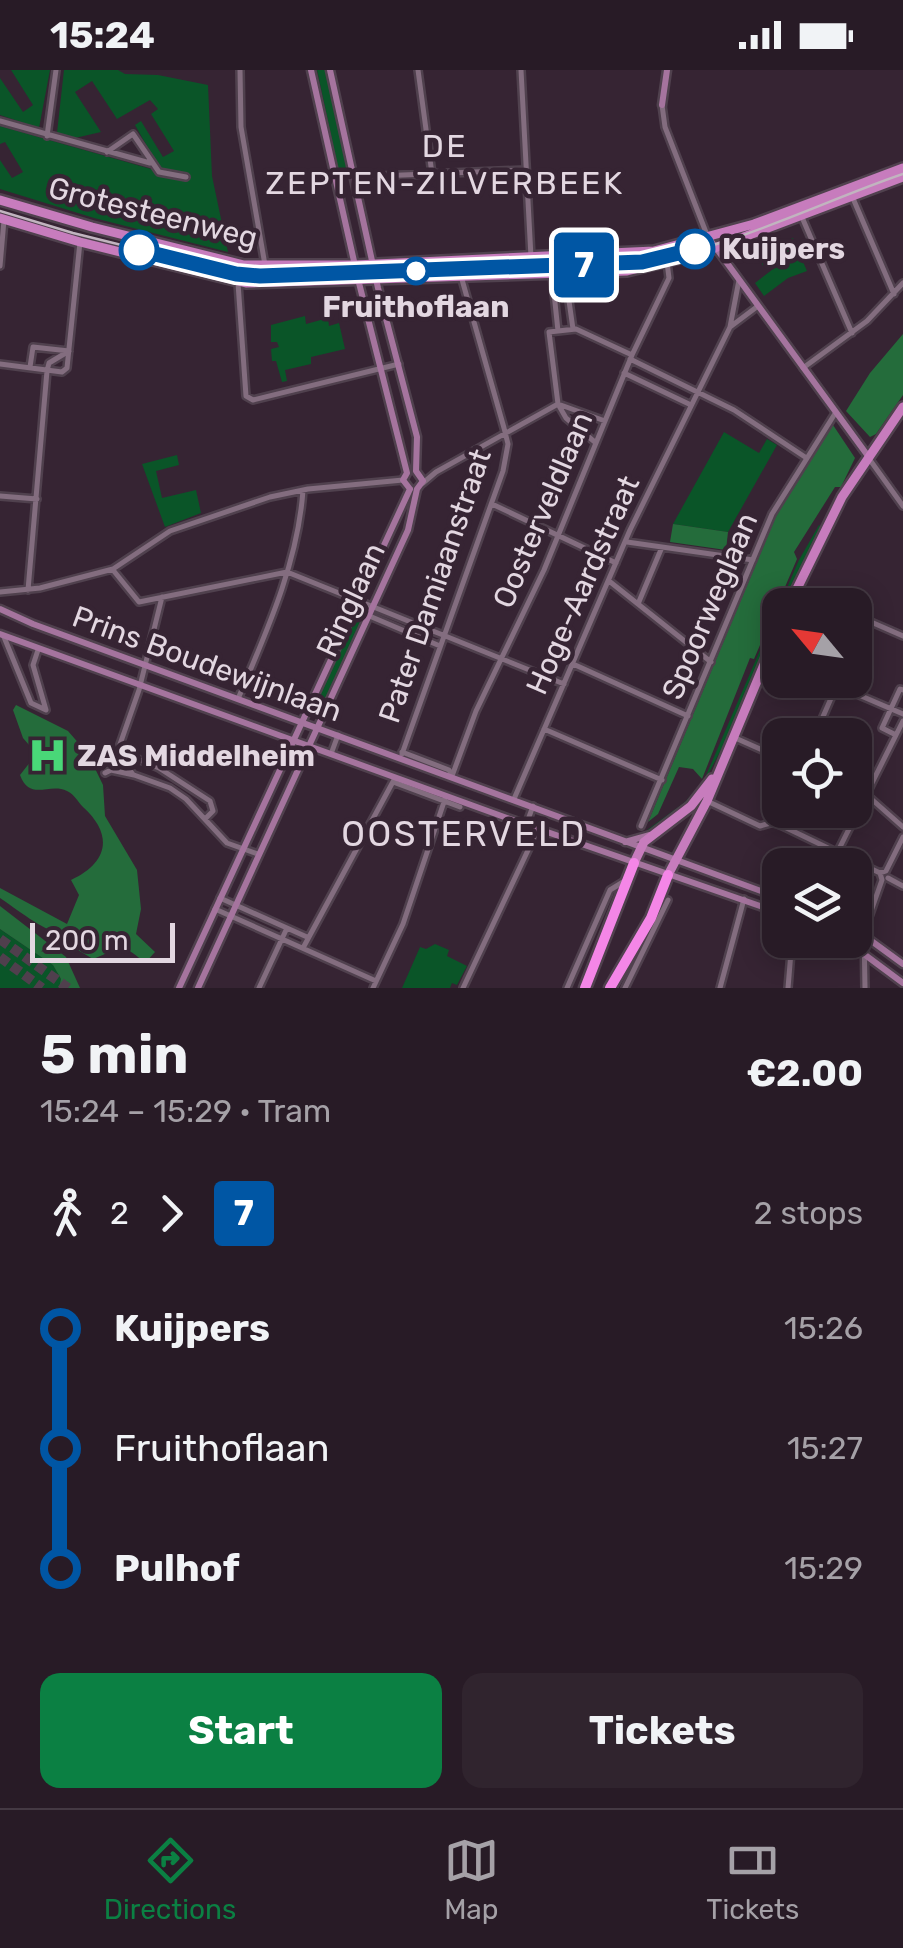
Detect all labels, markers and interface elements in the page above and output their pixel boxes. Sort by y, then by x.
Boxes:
text: 15:24 [50,12,155,58]
district label: DE ZEPTEN-ZILVERBEEK [265,127,625,202]
street label: Grotesteenweg [45,170,261,256]
marker: Kuijpers [676,230,714,268]
unlabelled marker [120,231,158,269]
place label: Kuijpers [722,231,845,267]
line badge: 7 [552,232,616,298]
text: 7 [574,244,594,286]
marker: Fruithoflaan [403,258,429,284]
place label: Fruithoflaan [322,289,510,325]
street label: Oosterveldlaan [486,407,600,613]
street label: Pater Damiaanstraat [371,444,499,728]
street label: Hoge-Aardstraat [519,470,647,700]
street label: Spoorweglaan [654,507,766,705]
street label: Ringlaan [309,537,393,663]
north arrow [762,588,872,698]
map controls [762,588,872,958]
street label: Prins Boudewijnlaan [67,599,347,729]
button: locate [762,718,872,828]
hospital icon: ZAS Middelheim [26,735,68,777]
place label: ZAS Middelheim [77,738,315,774]
district label: OOSTERVELD [341,813,587,855]
button: layers [762,848,872,958]
scale bar [30,918,175,963]
text: 200 m [45,924,129,957]
text: 5 min [40,1022,189,1087]
text: €2.00 [746,1050,863,1096]
text: 15:24 – 15:29 · Tram [40,1092,331,1130]
icon: walk [40,1186,95,1241]
icon: forward [144,1186,199,1241]
text: 7 [234,1192,254,1234]
text: 2 [110,1194,129,1232]
text: 2 stops [754,1194,863,1232]
text: Kuijpers [114,1305,270,1351]
text: 15:26 [784,1309,863,1347]
text: Fruithoflaan [114,1425,330,1471]
text: 15:27 [787,1429,863,1467]
text: Pulhof [114,1545,239,1591]
text: 15:29 [784,1549,863,1587]
button: Start [40,1673,442,1788]
button: Tickets [462,1673,863,1788]
tab: Directions [104,1833,236,1926]
tab: Map [444,1833,499,1926]
tab: Tickets [706,1833,799,1926]

